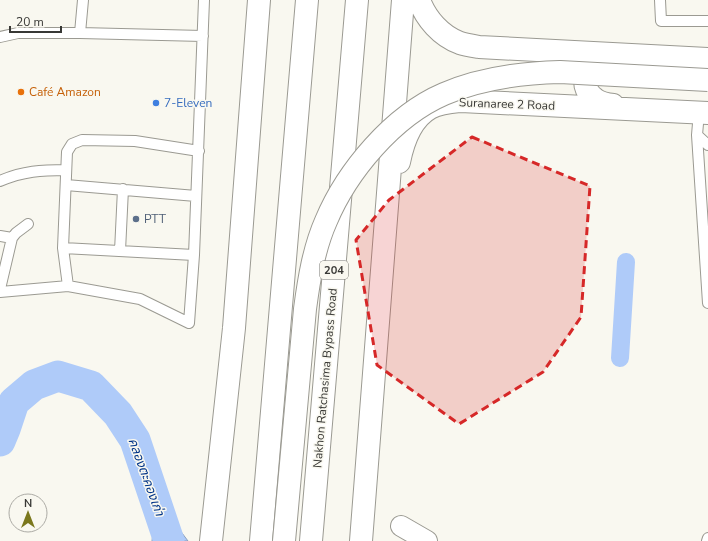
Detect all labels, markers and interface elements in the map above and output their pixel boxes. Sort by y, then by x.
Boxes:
scale bar [10,8,61,34]
text: 20 m [16,14,44,30]
place label: Café Amazon [29,84,101,100]
marker: Café Amazon [16,87,26,97]
street label: Suranaree 2 Road [459,94,555,114]
place label: 7-Eleven [164,95,212,111]
marker: 7-Eleven [151,98,161,108]
place label: PTT [144,211,167,227]
marker: PTT [131,214,141,224]
road number: 204 [320,261,348,279]
street label: Nakhon Ratchasima Bypass Road [309,287,341,469]
water label: คลองตะคองเก่า [124,435,169,519]
north arrow [8,493,48,533]
text: N [24,496,32,511]

